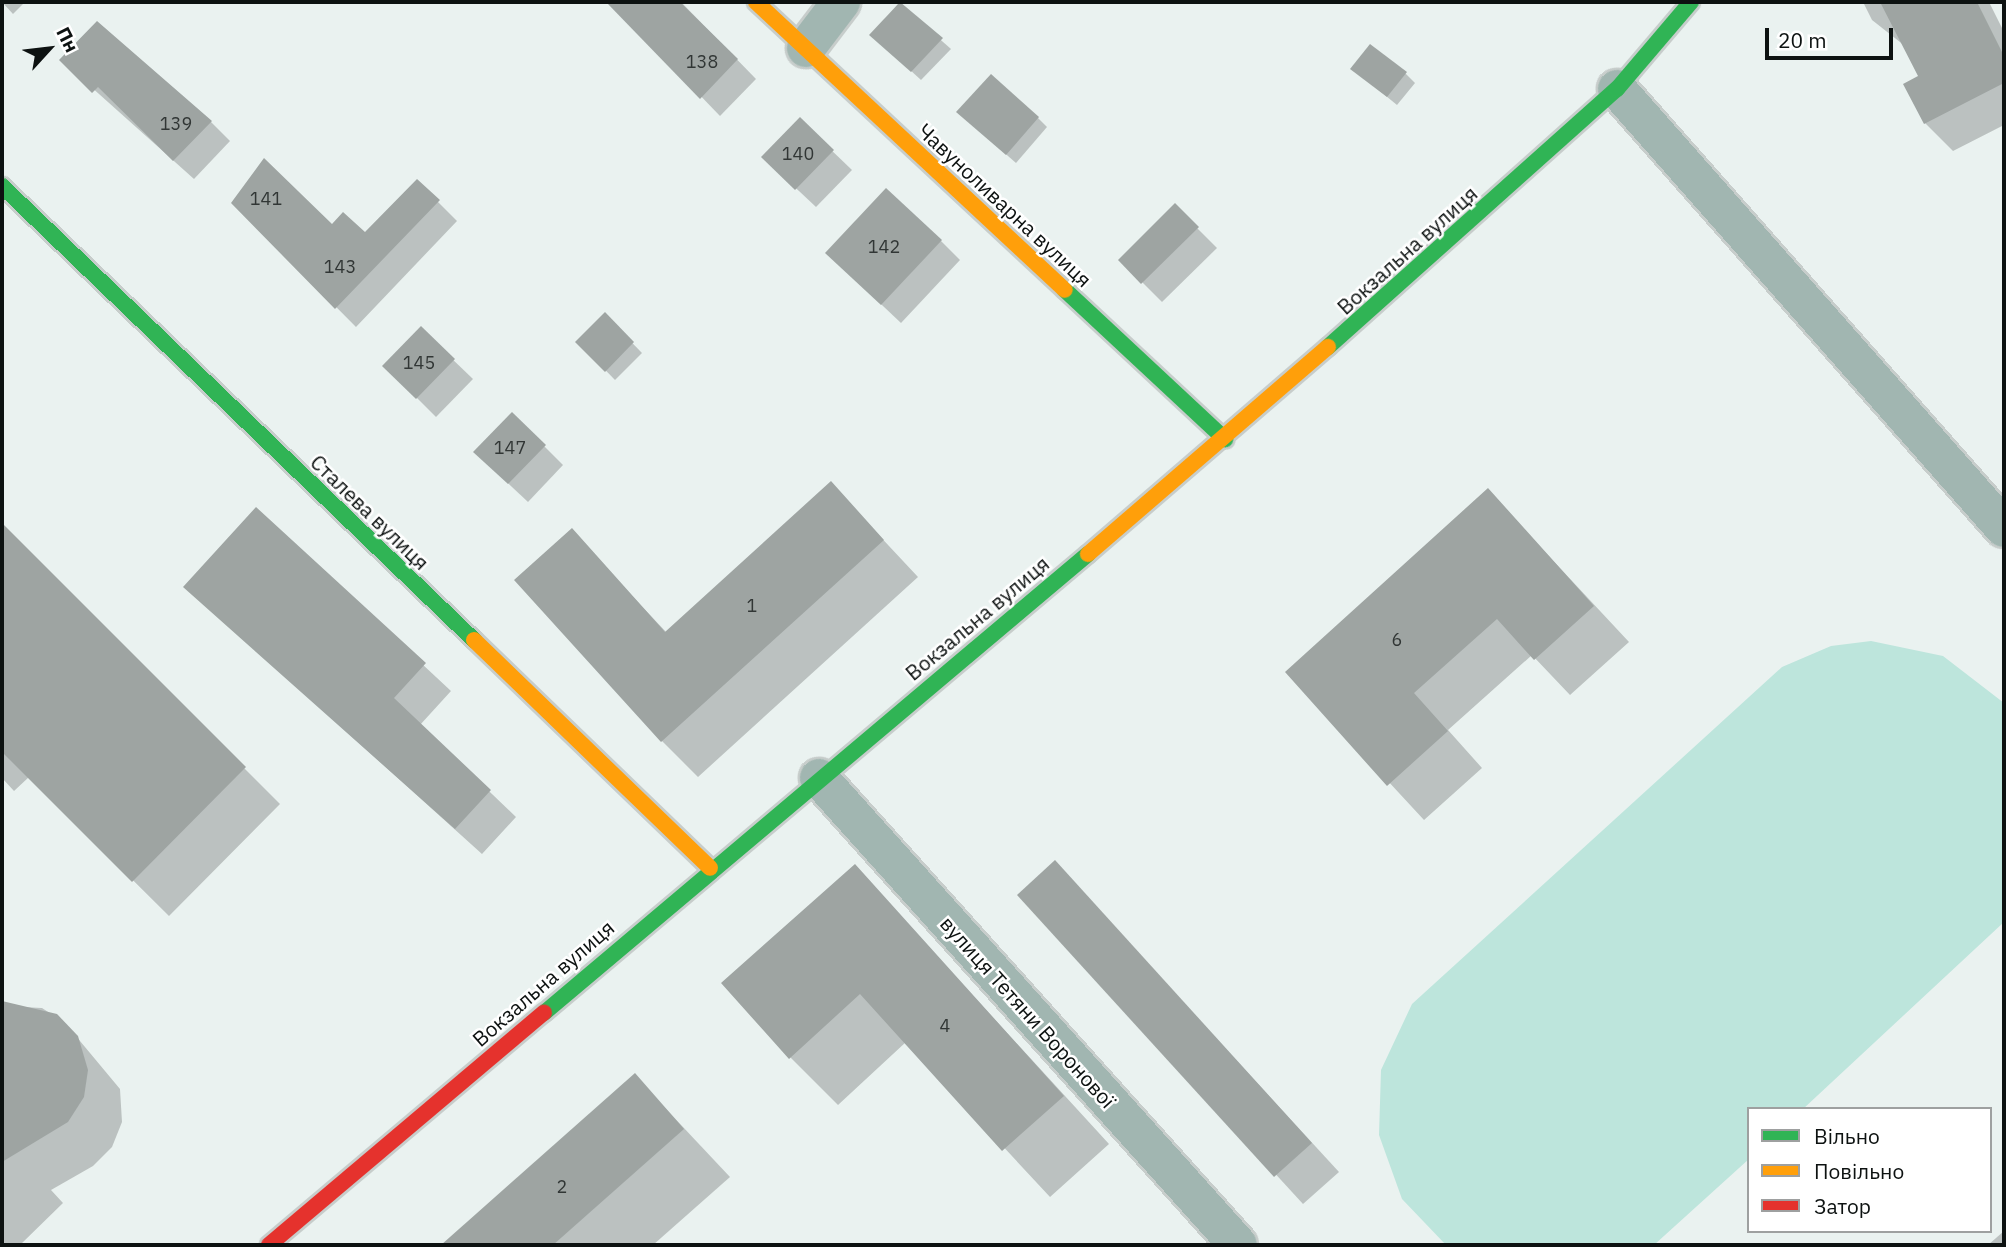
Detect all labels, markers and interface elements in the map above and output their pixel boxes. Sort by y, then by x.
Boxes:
north arrow [14,14,84,84]
scale bar [1768,14,1896,58]
text: Пн [51,23,84,56]
text: 20 m [1778,26,1827,54]
house number: 138 [686,51,718,73]
house number: 139 [160,113,192,135]
street label: Чавуноливарна вулиця [913,118,1097,292]
house number: 140 [782,143,814,165]
street label: Вокзальна вулиця [1332,181,1482,319]
house number: 141 [250,188,282,210]
house number: 142 [868,236,900,258]
house number: 143 [324,256,356,278]
house number: 145 [403,352,435,374]
house number: 147 [494,437,526,459]
street label: Сталева вулиця [305,449,435,575]
street label: Вокзальна вулиця [900,551,1054,685]
house number: 1 [747,595,757,617]
house number: 6 [1392,629,1402,651]
street label: вулиця Тетяни Воронової [935,911,1121,1113]
street label: Вокзальна вулиця [467,915,619,1051]
house number: 4 [940,1015,950,1037]
legend [1747,1107,1992,1233]
text: Вільно [1814,1122,1880,1150]
text: Повільно [1814,1157,1904,1185]
house number: 2 [557,1176,567,1198]
text: Затор [1814,1192,1871,1220]

